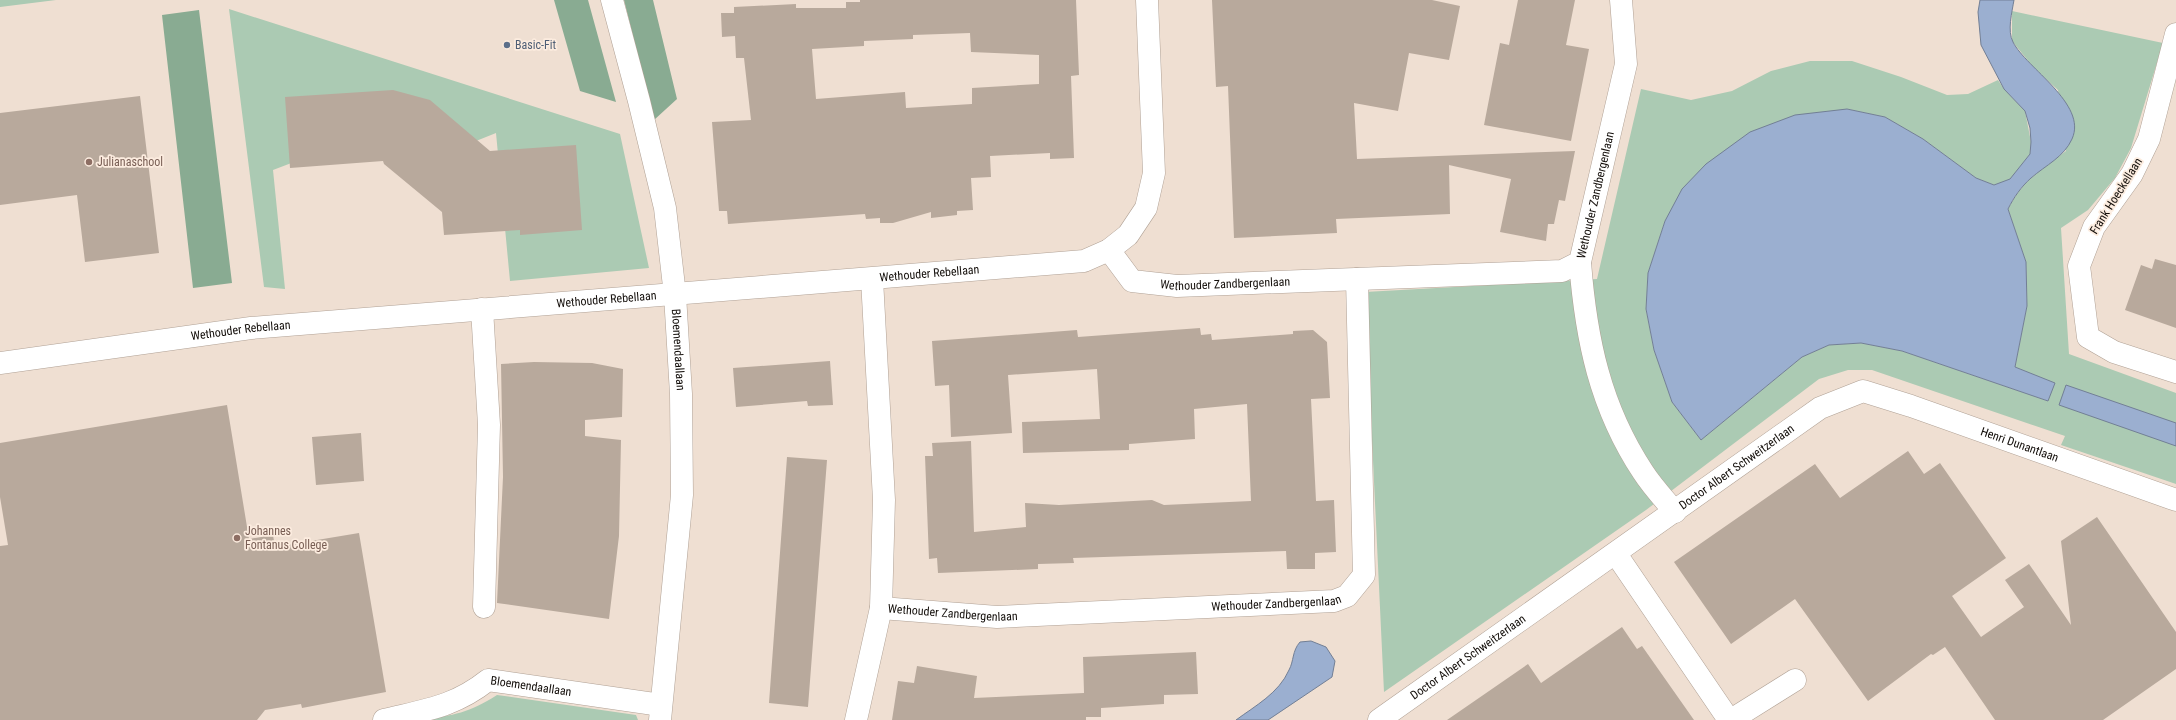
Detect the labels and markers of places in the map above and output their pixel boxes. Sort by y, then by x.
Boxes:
place label: Basic-Fit [515,38,557,52]
marker: Basic-Fit [502,40,512,50]
place label: Julianaschool [97,155,163,169]
marker: Julianaschool [84,157,94,167]
place label: Johannes Fontanus College [245,524,328,552]
marker: Johannes Fontanus College [232,533,242,543]

